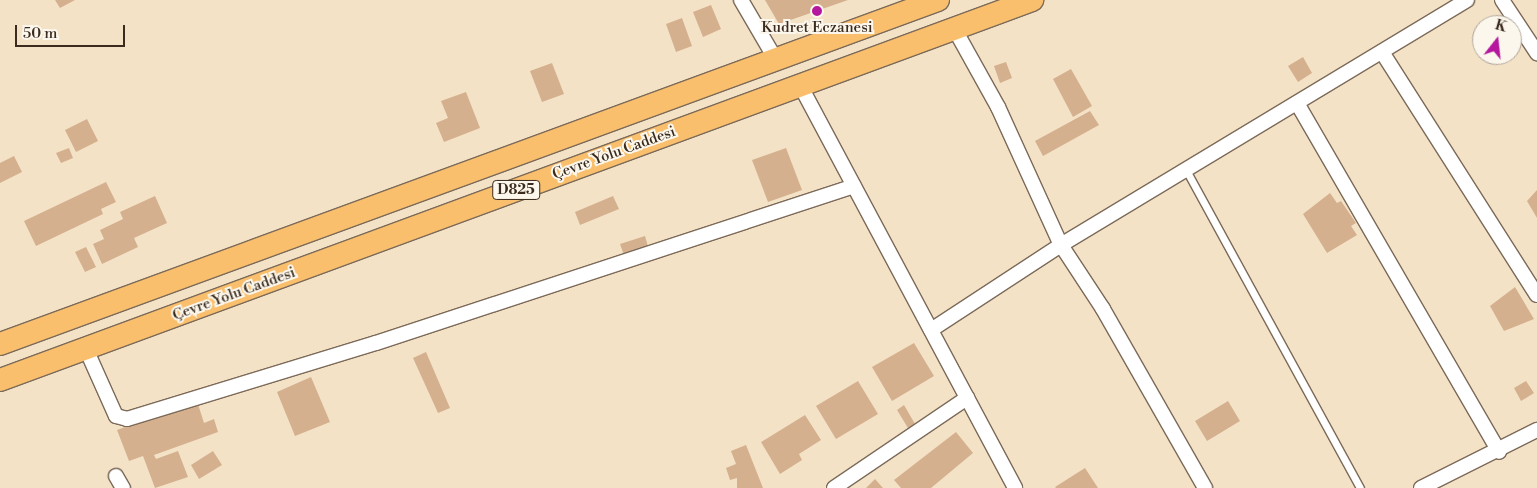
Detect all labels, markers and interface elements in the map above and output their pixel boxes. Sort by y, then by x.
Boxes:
marker: Kudret Eczanesi [811,5,823,17]
scale bar [18,15,128,47]
north arrow [1472,15,1522,65]
text: K [1493,16,1509,37]
place label: Kudret Eczanesi [761,19,873,37]
text: 50 m [23,24,57,43]
street label: Çevre Yolu Caddesi [550,122,678,184]
road number: D825 [491,178,541,202]
street label: Çevre Yolu Caddesi [170,263,298,325]

